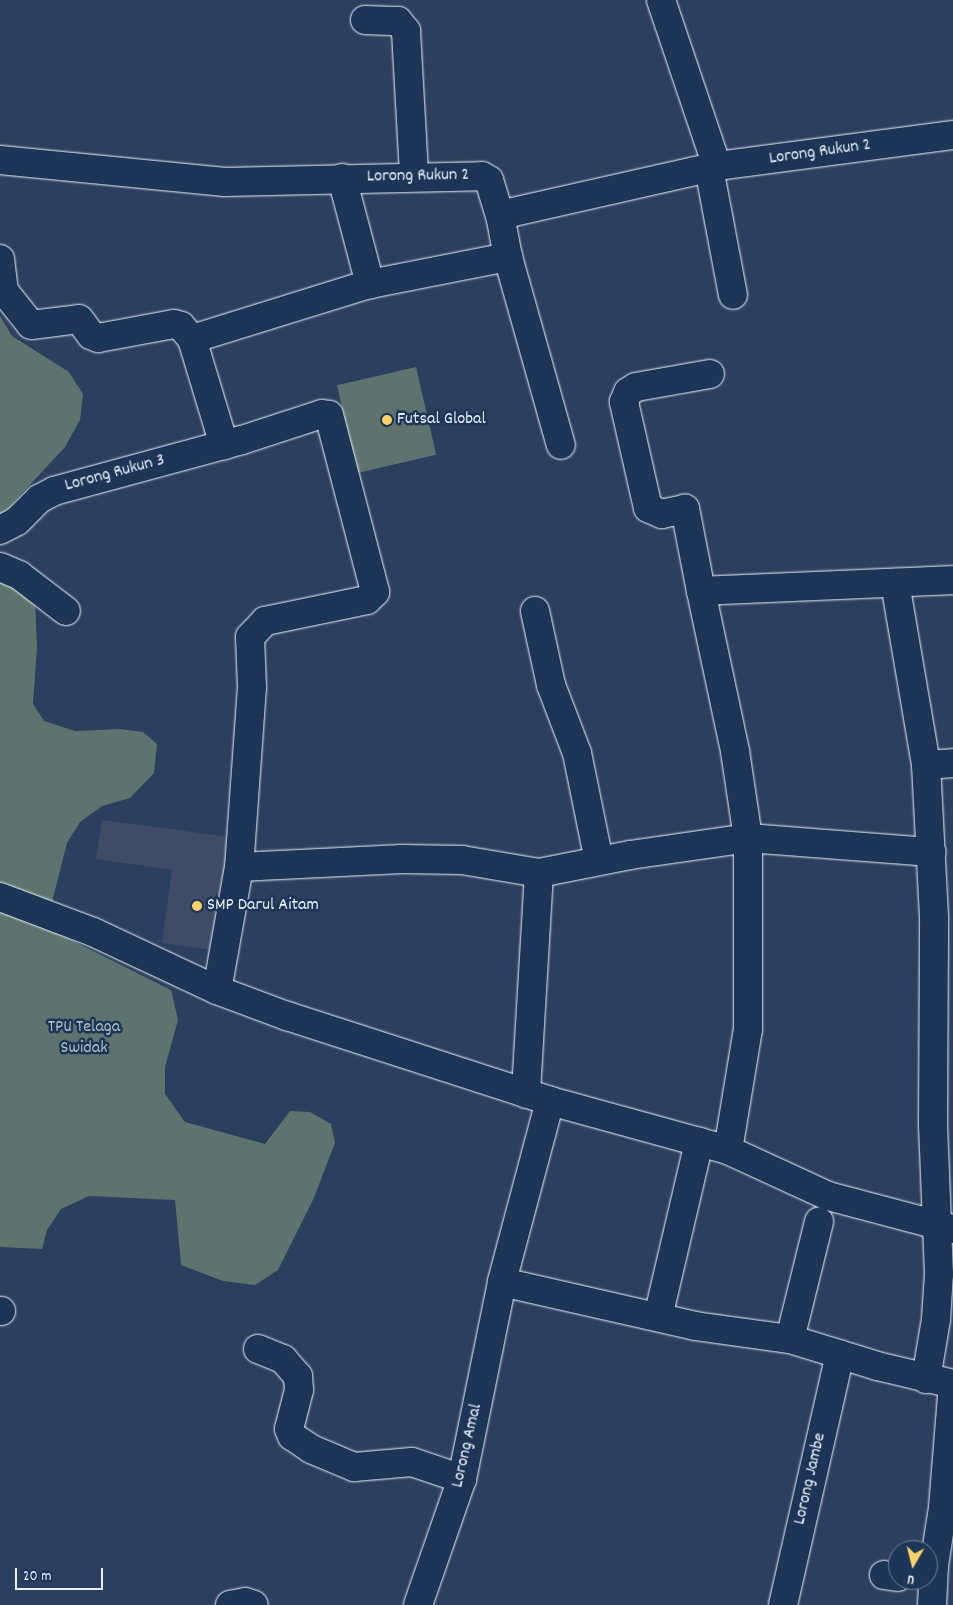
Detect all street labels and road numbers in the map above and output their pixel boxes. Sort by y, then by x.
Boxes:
street label: Lorong Rukun 2 [768,135,872,171]
street label: Lorong Rukun 2 [367,165,469,189]
street label: Lorong Rukun 3 [63,450,167,498]
street label: Lorong Amal [448,1402,488,1490]
street label: Lorong Jambe [790,1431,832,1527]

